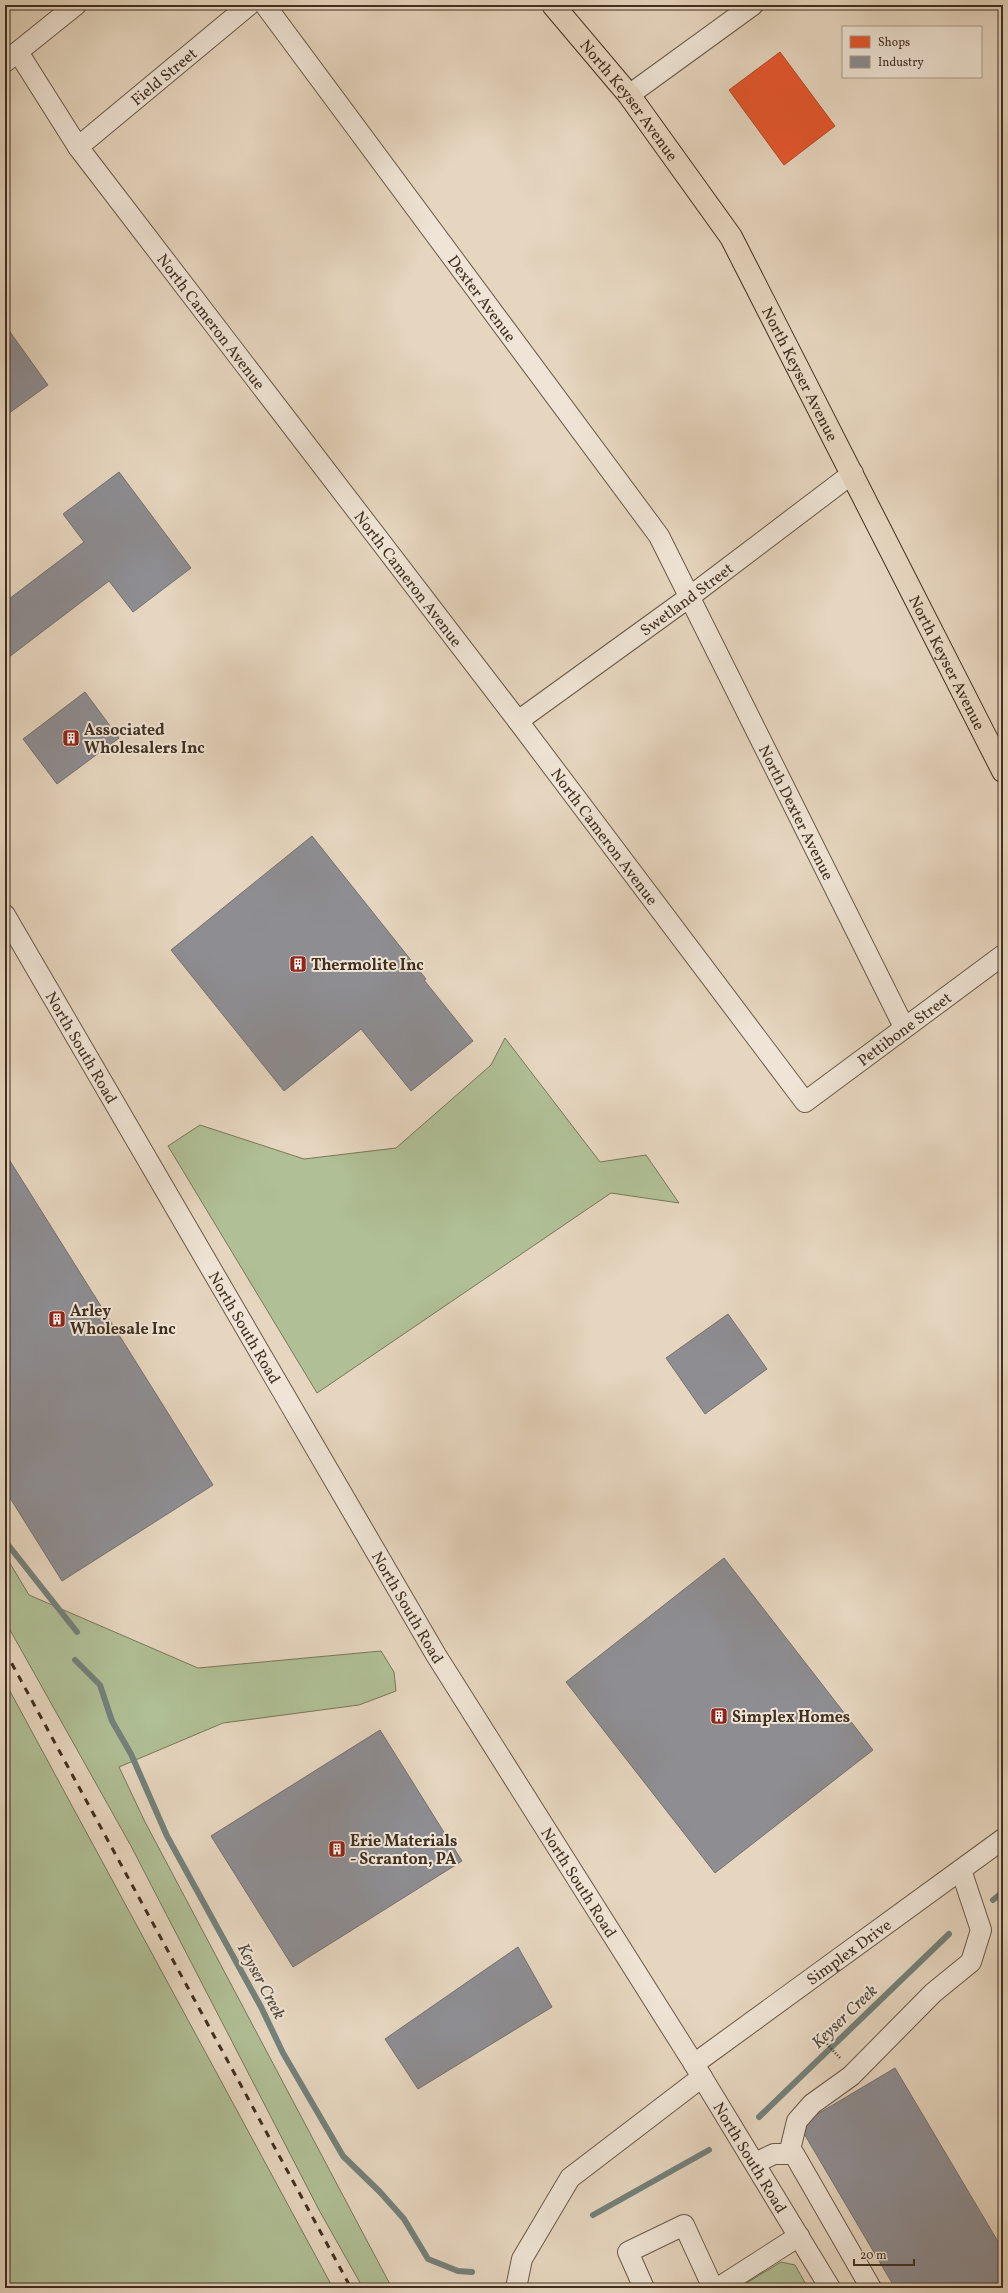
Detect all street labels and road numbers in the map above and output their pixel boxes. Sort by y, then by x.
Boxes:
street label: North Keyser Avenue [574,36,682,166]
street label: Field Street [127,43,203,112]
street label: North Cameron Avenue [151,250,269,395]
street label: Dexter Avenue [441,251,520,347]
street label: North Keyser Avenue [755,303,842,446]
street label: North Cameron Avenue [348,507,466,652]
street label: Swetland Street [636,558,739,642]
street label: North Keyser Avenue [902,592,989,734]
street label: North Dexter Avenue [752,742,838,885]
street label: North Cameron Avenue [545,765,662,910]
street label: North South Road [39,988,122,1108]
street label: Pettibone Street [854,988,957,1072]
street label: North South Road [202,1268,285,1388]
street label: North South Road [365,1548,448,1669]
street label: North South Road [535,1824,621,1943]
street label: Simplex Drive [803,1915,896,1991]
street label: North South Road [707,2099,791,2218]

